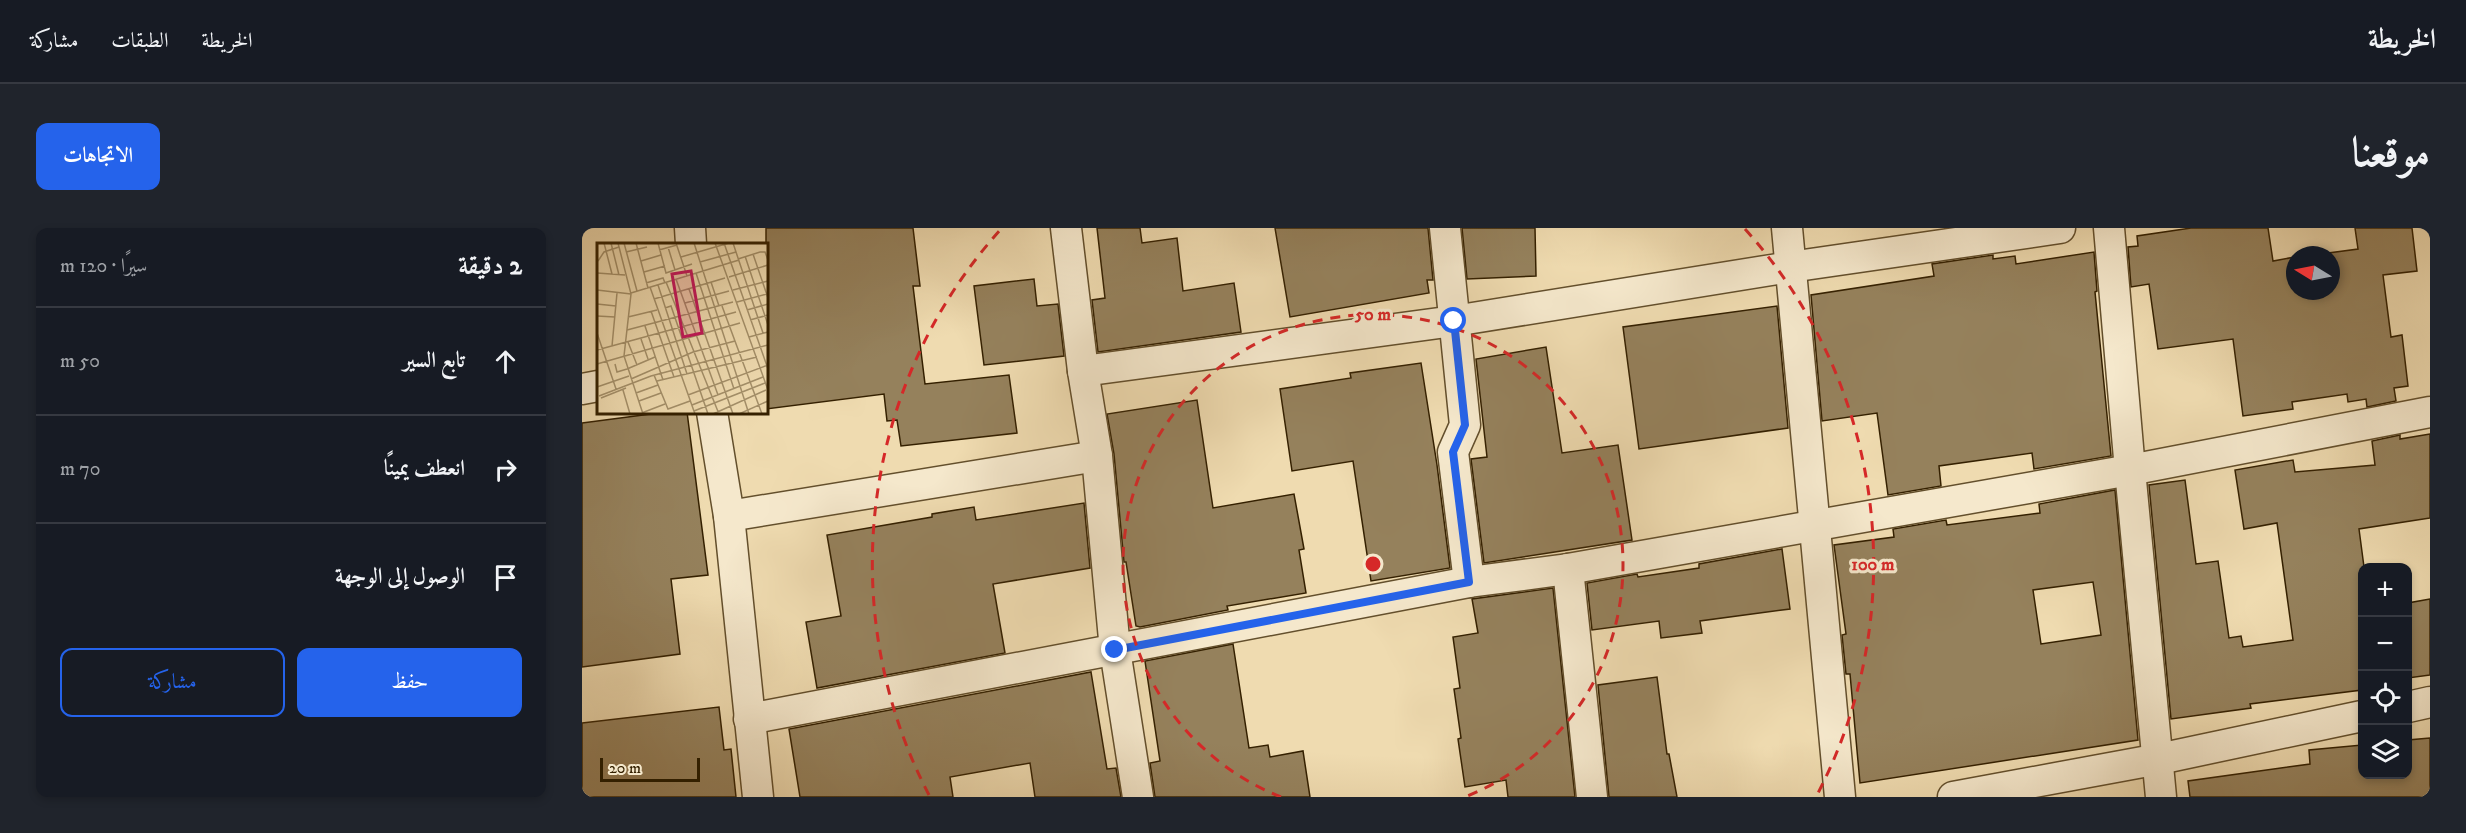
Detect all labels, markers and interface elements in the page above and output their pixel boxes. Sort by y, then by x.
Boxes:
text: الخريطة [2368,22,2436,57]
text: مشاركة [30,28,78,54]
text: الطبقات [111,28,168,54]
text: الخريطة [201,28,253,54]
button: الاتجاهات [36,123,160,190]
text: موقعنا [2352,128,2430,180]
inset map [597,243,768,414]
north arrow [2286,246,2340,300]
text: 2 دقيقة [458,250,522,283]
text: سيرًا · 120 m [60,254,147,279]
text: 50 m [1354,304,1391,326]
route start [1440,307,1466,333]
icon: ahead [489,345,522,378]
text: تابع السير [403,347,465,374]
text: 50 m [60,349,100,374]
icon: right [489,453,522,486]
text: انعطف يمينًا [384,455,465,482]
text: 70 m [60,457,101,482]
centre of rings [1363,554,1383,574]
text: 100 m [1851,554,1895,576]
icon: arrive [489,561,522,594]
text: الوصول إلى الوجهة [335,563,465,590]
map controls [2358,563,2412,779]
button: + [2358,563,2412,617]
button: − [2358,617,2412,671]
route end [1101,636,1127,662]
button: مشاركة [60,648,285,717]
button: حفظ [297,648,522,717]
button: locate [2358,671,2412,725]
button: layers [2358,725,2412,779]
scale bar [600,755,700,782]
text: 20 m [609,758,641,778]

